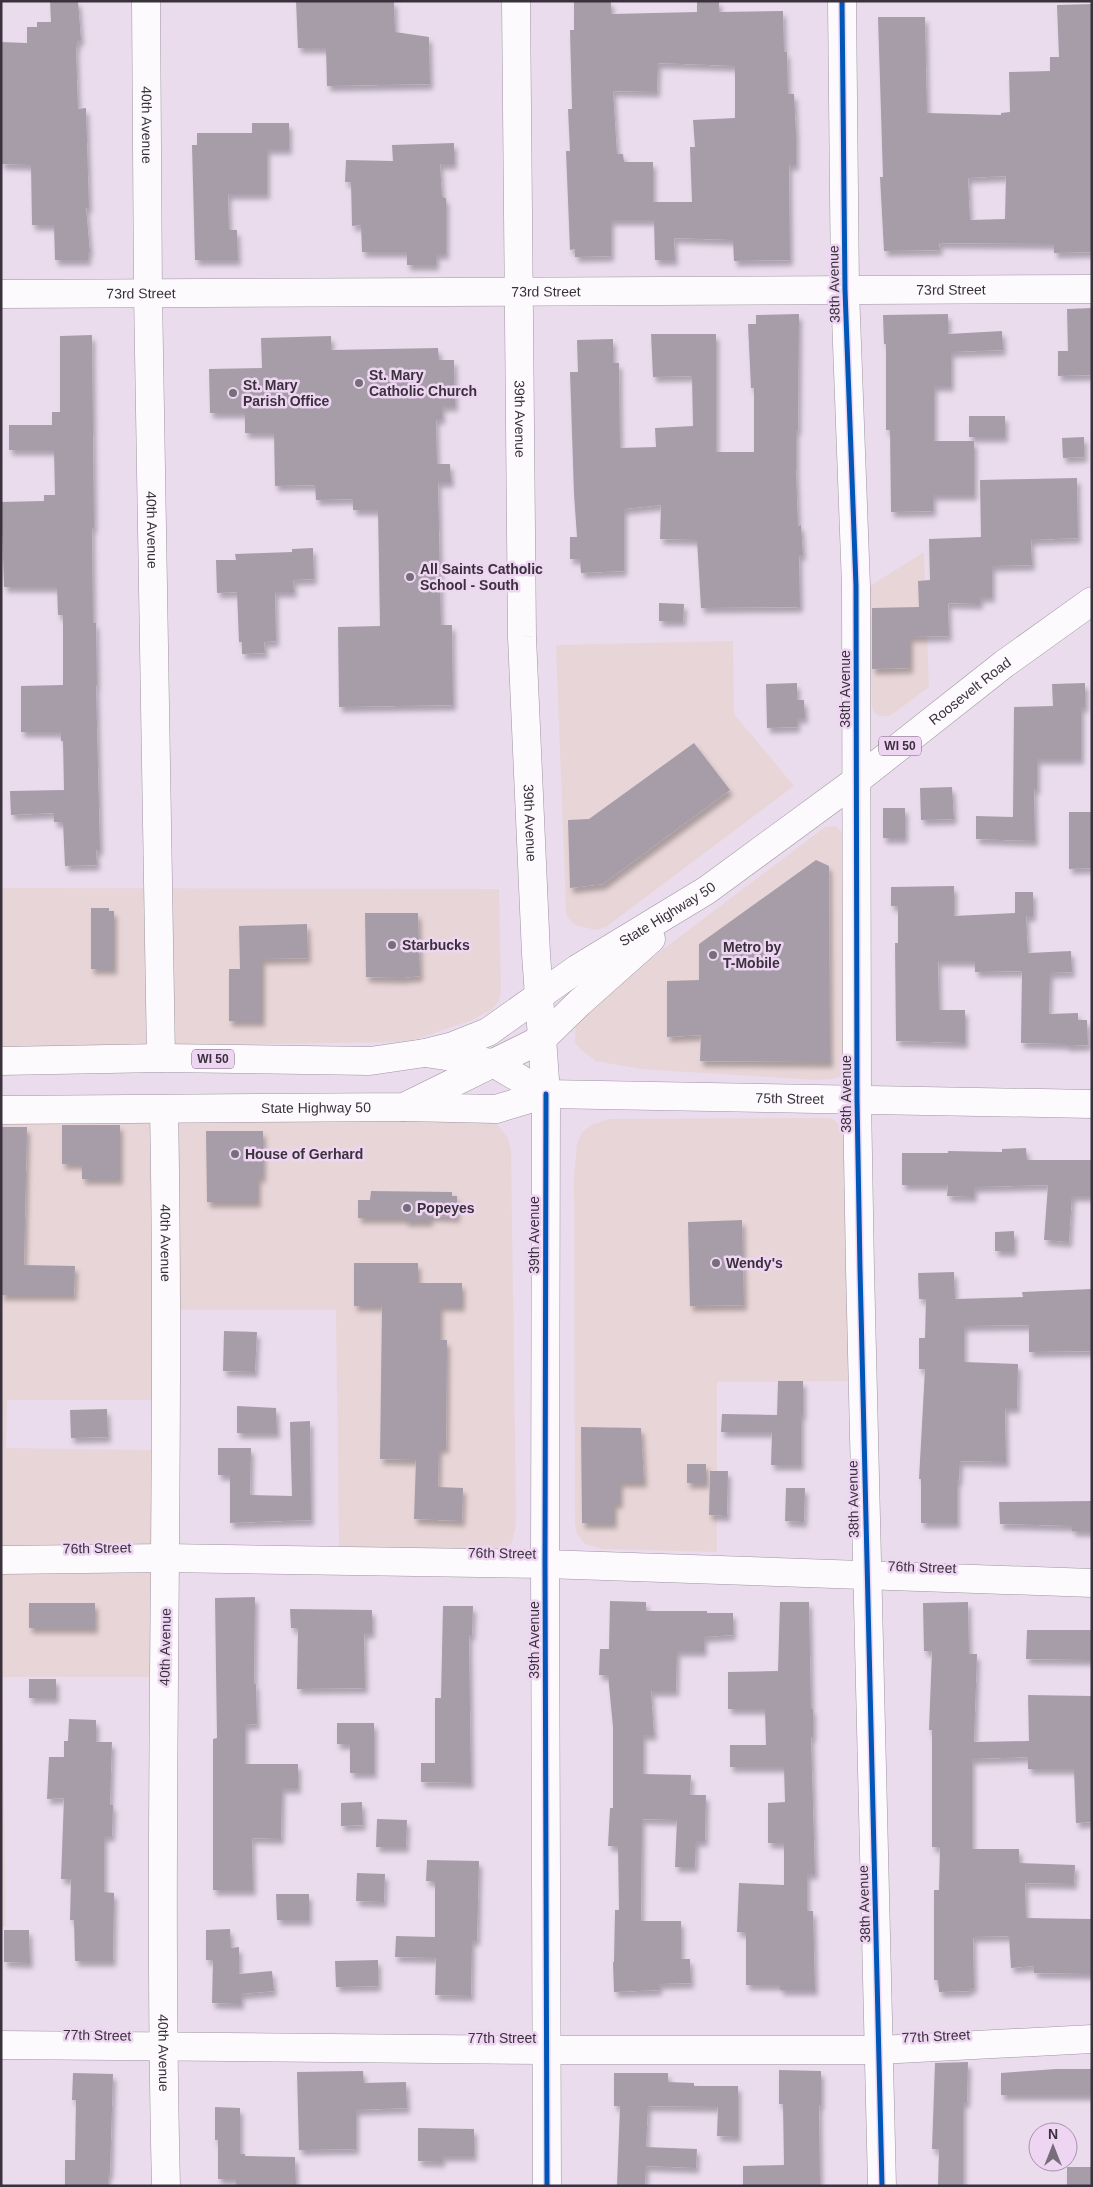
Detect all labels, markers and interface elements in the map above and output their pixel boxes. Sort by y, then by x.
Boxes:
street label: 40th Avenue [139,86,155,164]
street label: 38th Avenue [825,245,843,323]
street label: 73rd Street [916,281,986,298]
street label: 73rd Street [511,283,581,300]
street label: 73rd Street [106,285,176,302]
place label: St. Mary Catholic Church [369,367,477,399]
place label: St. Mary Parish Office [243,377,330,409]
marker: St. Mary Catholic Church [353,377,365,389]
street label: 39th Avenue [512,380,528,458]
marker: St. Mary Parish Office [227,387,239,399]
street label: 40th Avenue [143,491,161,569]
place label: All Saints Catholic School - South [420,561,543,593]
marker: All Saints Catholic School - South [404,571,416,583]
street label: 38th Avenue [837,650,853,728]
street label: Roosevelt Road [926,654,1014,728]
road number: WI 50 [879,736,921,756]
street label: 39th Avenue [520,784,540,862]
street label: State Highway 50 [616,878,719,949]
place label: Starbucks [402,937,470,953]
marker: Starbucks [386,939,398,951]
place label: Metro by T-Mobile [723,939,782,971]
marker: Metro by T-Mobile [707,949,719,961]
road number: WI 50 [192,1050,234,1068]
street label: 38th Avenue [838,1055,854,1133]
street label: 75th Street [755,1090,824,1107]
street label: State Highway 50 [261,1099,371,1116]
place label: House of Gerhard [245,1146,363,1162]
marker: House of Gerhard [229,1148,241,1160]
street label: 39th Avenue [526,1196,542,1274]
place label: Popeyes [417,1200,475,1216]
marker: Popeyes [401,1202,413,1214]
street label: 40th Avenue [157,1204,174,1282]
place label: Wendy's [726,1255,783,1271]
marker: Wendy's [710,1257,722,1269]
street label: 38th Avenue [844,1460,862,1538]
street label: 76th Street [63,1539,131,1557]
street label: 76th Street [468,1544,536,1562]
street label: 76th Street [887,1558,957,1576]
street label: 39th Avenue [526,1601,542,1679]
street label: 40th Avenue [156,1608,174,1686]
street label: 38th Avenue [855,1865,873,1943]
street label: 40th Avenue [155,2014,172,2092]
street label: 77th Street [63,2026,131,2044]
street label: 77th Street [901,2026,971,2046]
street label: 77th Street [468,2030,536,2046]
north arrow [1028,2122,1078,2172]
text: N [1048,2126,1058,2142]

